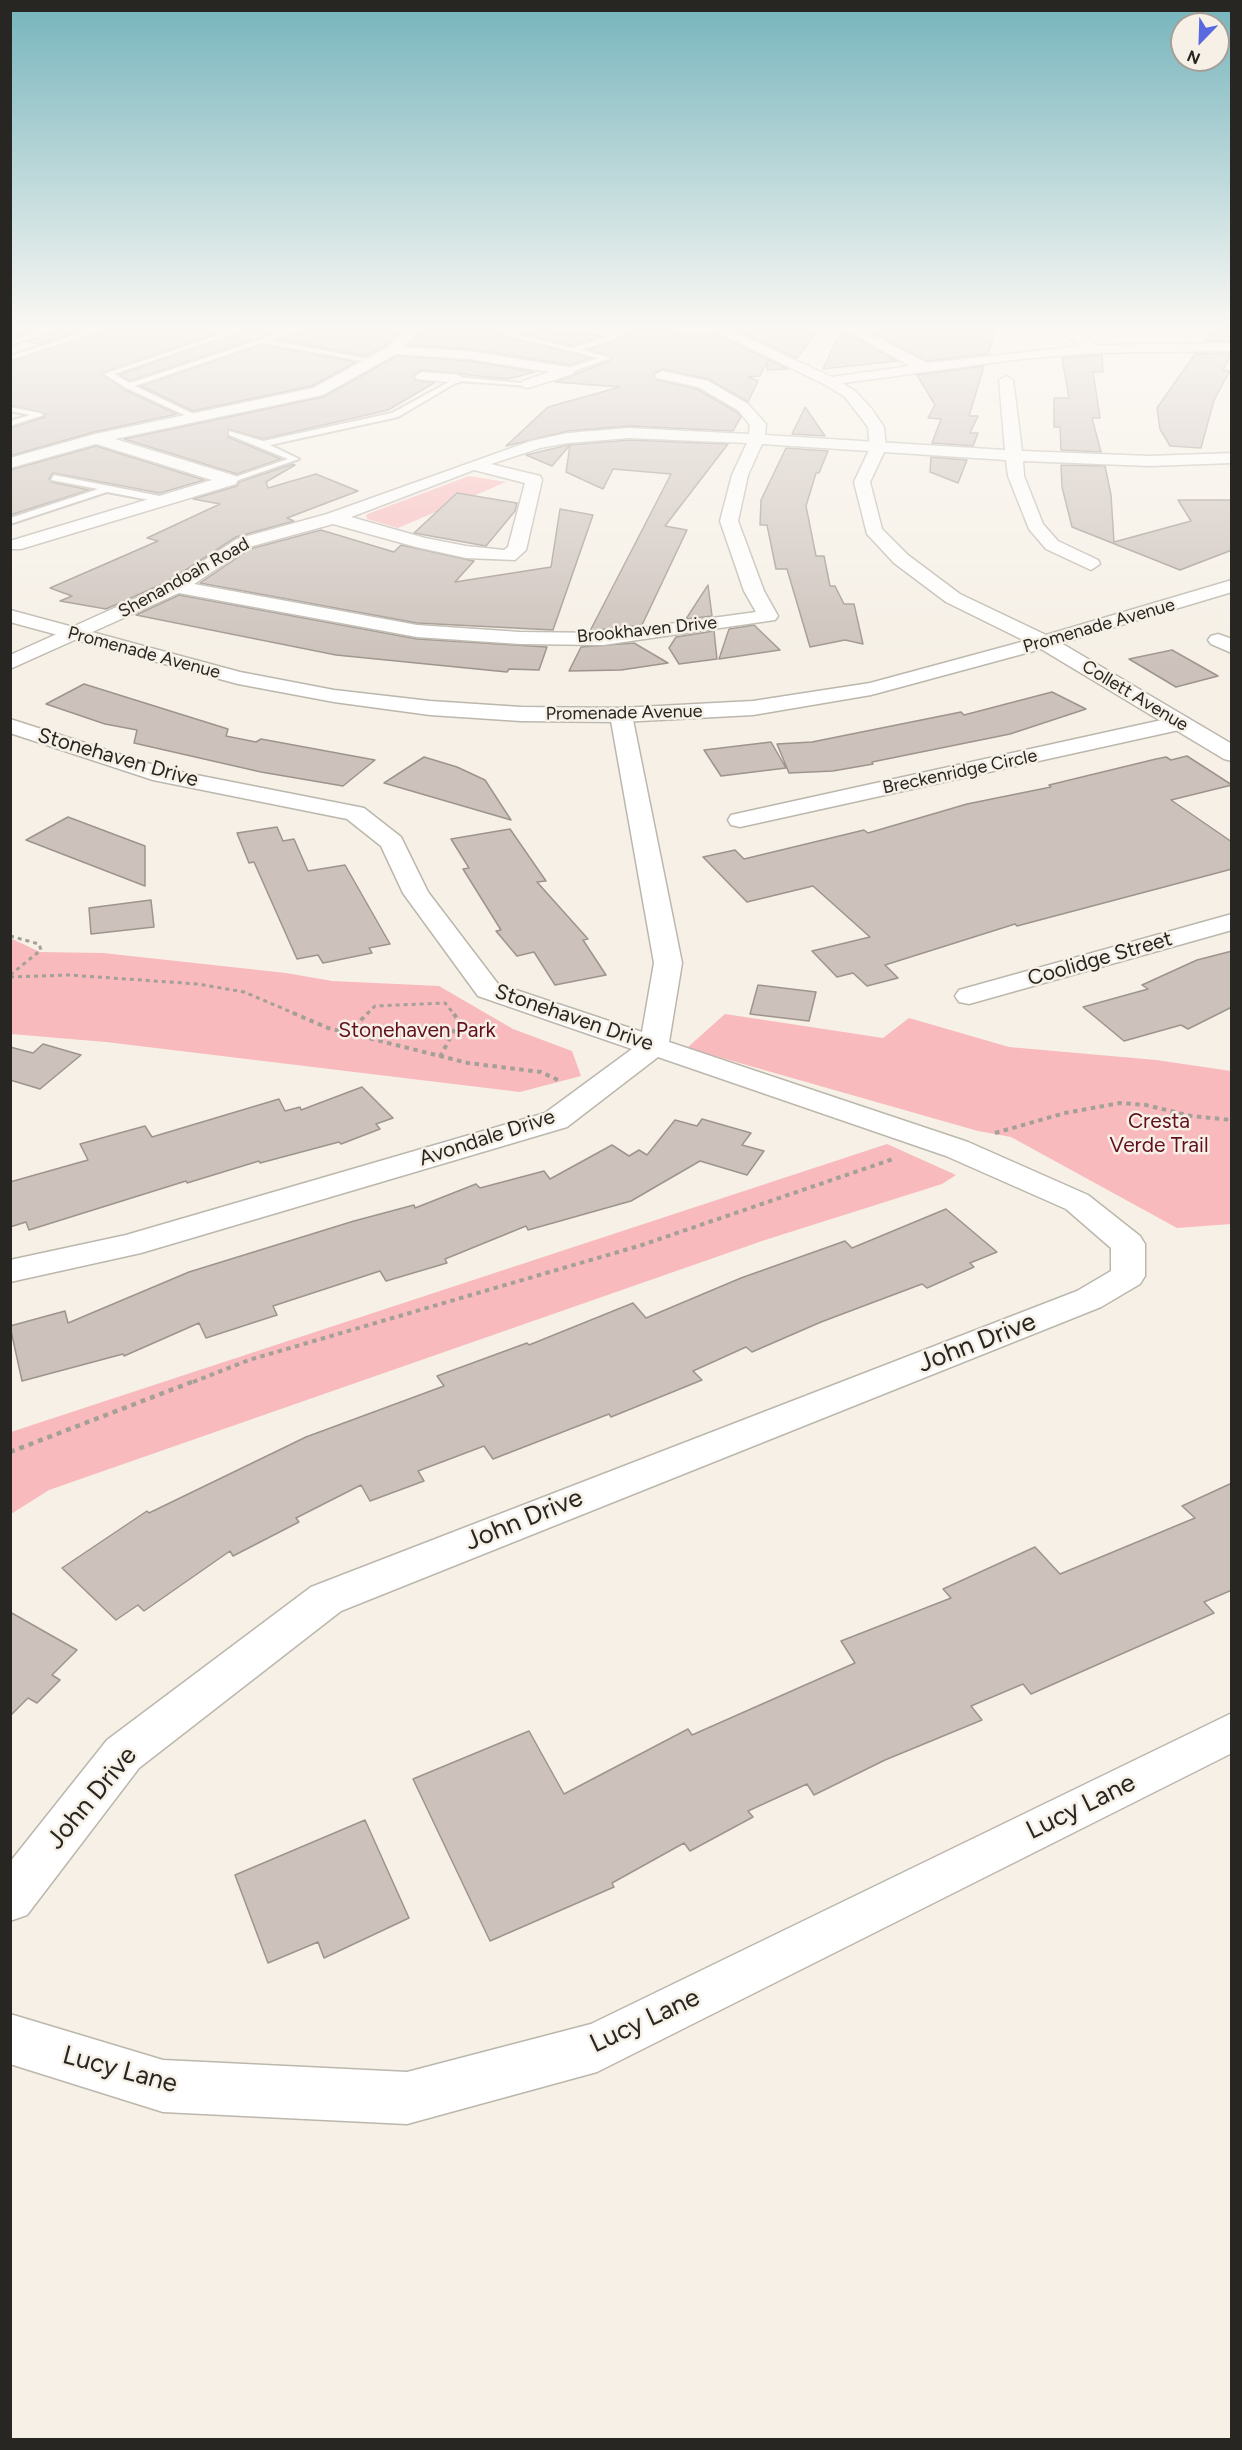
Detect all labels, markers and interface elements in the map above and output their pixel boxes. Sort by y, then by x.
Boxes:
north arrow [1170,12,1230,72]
text: N [1184,46,1203,68]
street label: Shenandoah Road [115,533,253,623]
street label: Promenade Avenue [1021,594,1177,658]
street label: Brookhaven Drive [576,612,718,648]
street label: Promenade Avenue [65,622,223,684]
street label: Collett Avenue [1078,656,1192,736]
street label: Promenade Avenue [545,701,703,725]
street label: Stonehaven Drive [35,723,201,793]
street label: Breckenridge Circle [881,745,1039,799]
street label: Coolidge Street [1025,926,1175,992]
street label: Stonehaven Drive [491,979,657,1057]
park label: Stonehaven Park [338,1018,496,1044]
street label: Avondale Drive [416,1104,558,1172]
park label: Cresta Verde Trail [1109,1109,1209,1159]
street label: John Drive [914,1306,1040,1380]
street label: John Drive [461,1482,587,1558]
street label: John Drive [40,1740,144,1856]
street label: Lucy Lane [1021,1767,1141,1847]
street label: Lucy Lane [585,1982,705,2060]
street label: Lucy Lane [59,2040,181,2100]

